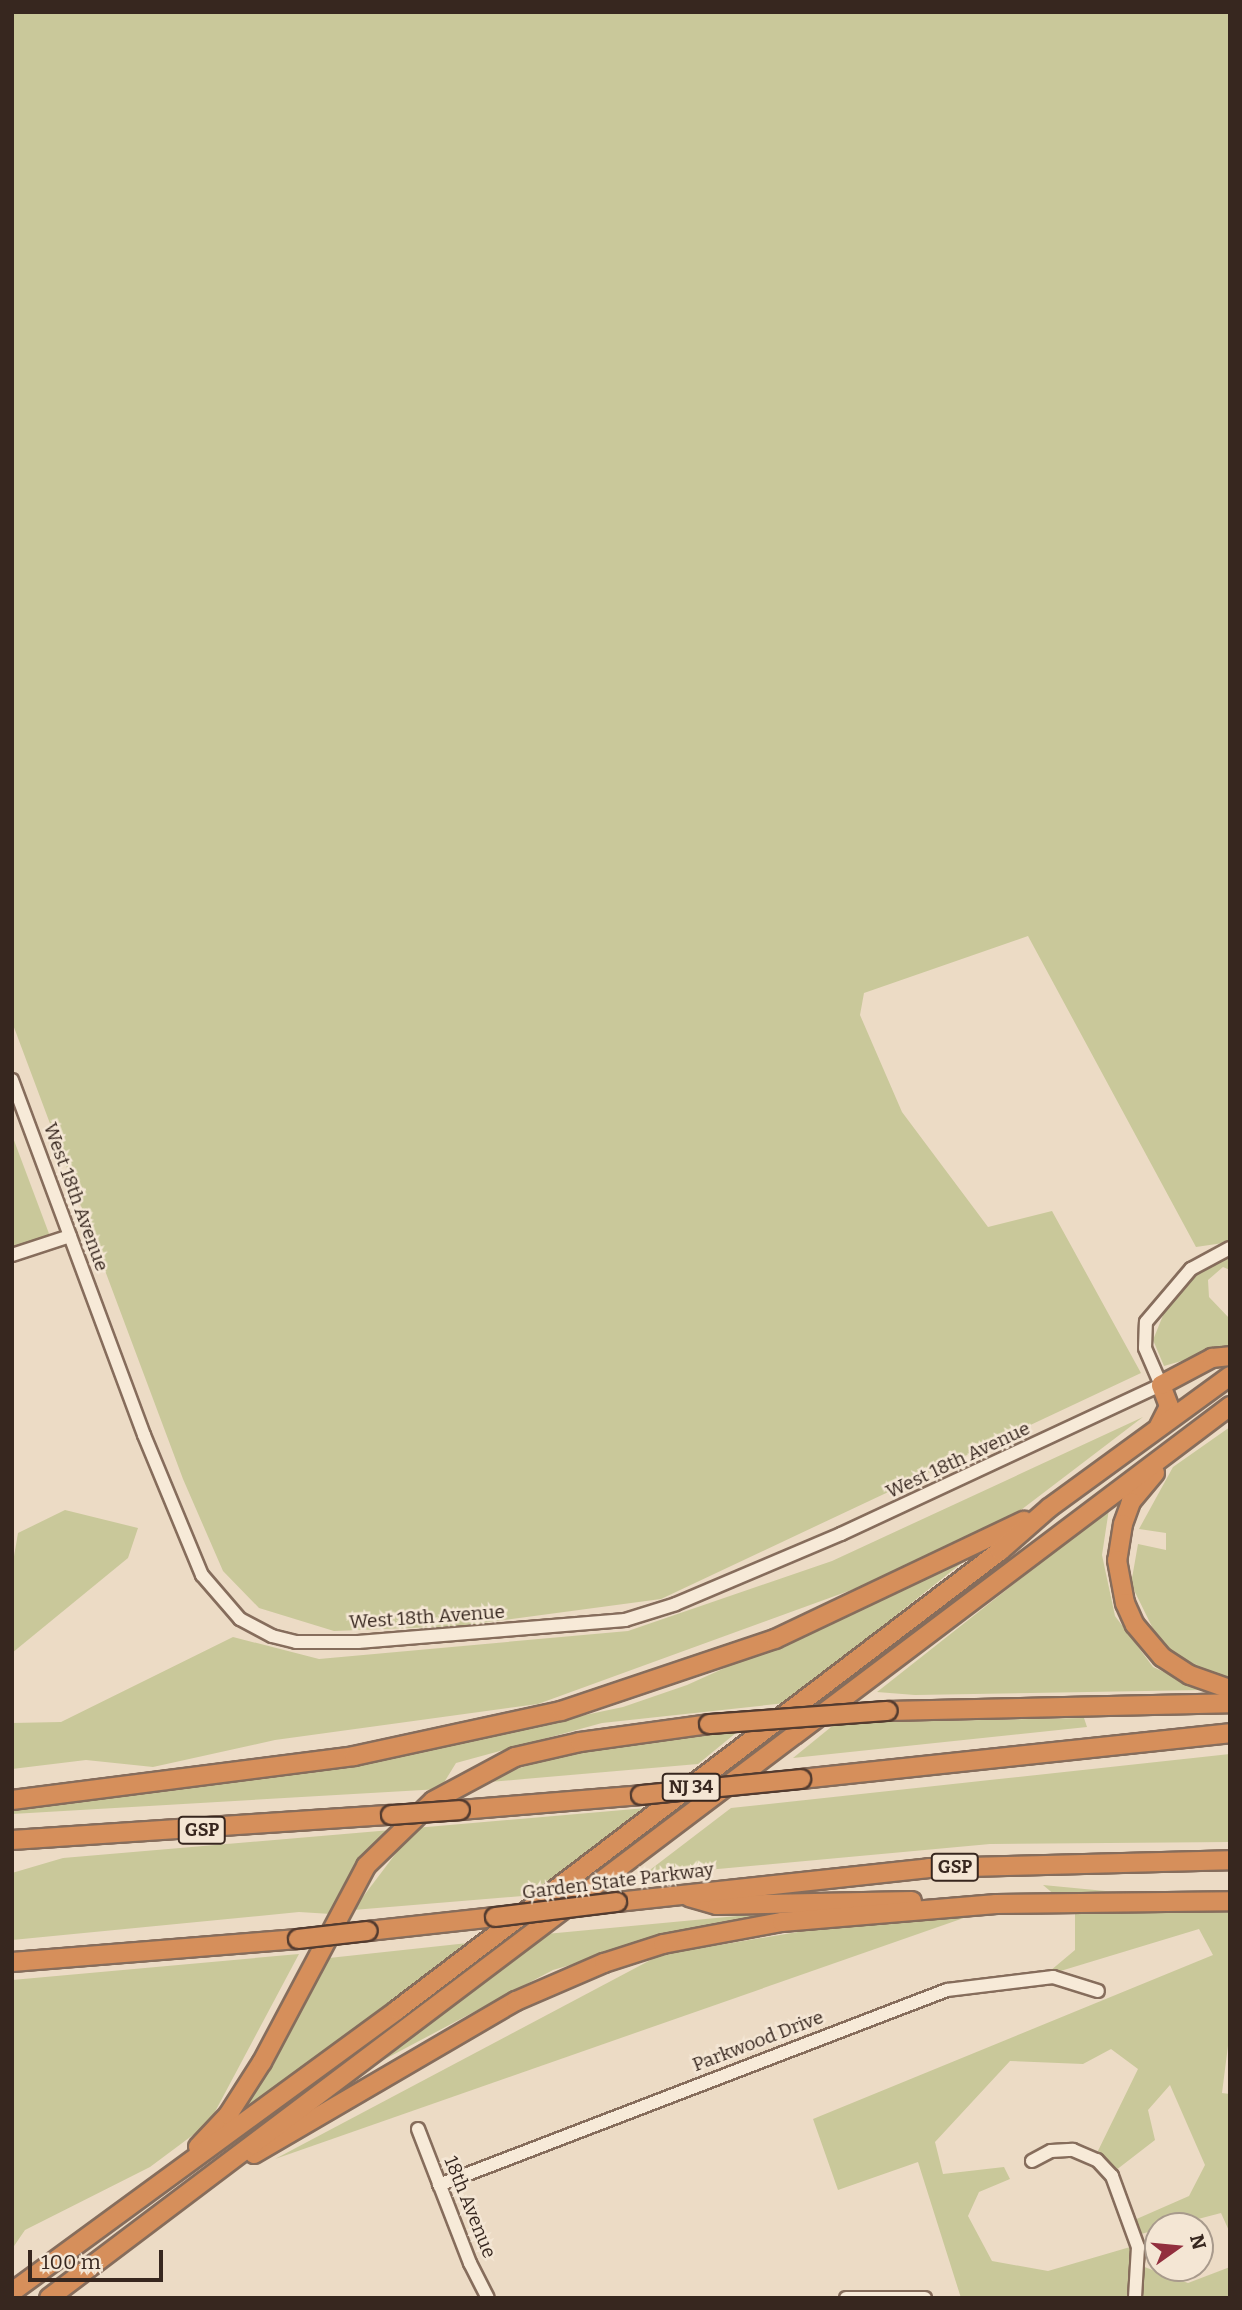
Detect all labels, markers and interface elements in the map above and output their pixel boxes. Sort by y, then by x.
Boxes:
street label: West 18th Avenue [39,1120,113,1274]
street label: West 18th Avenue [882,1417,1034,1503]
street label: West 18th Avenue [348,1600,506,1634]
road number: NJ 34 [661,1772,721,1801]
road number: GSP [178,1816,227,1844]
road number: GSP [930,1853,979,1882]
street label: Garden State Parkway [521,1858,715,1904]
street label: Parkwood Drive [689,2006,827,2076]
street label: 18th Avenue [439,2153,501,2261]
north arrow [1144,2212,1214,2282]
text: N [1185,2232,1211,2252]
scale bar [32,2236,166,2280]
text: 100 m [41,2249,101,2275]

